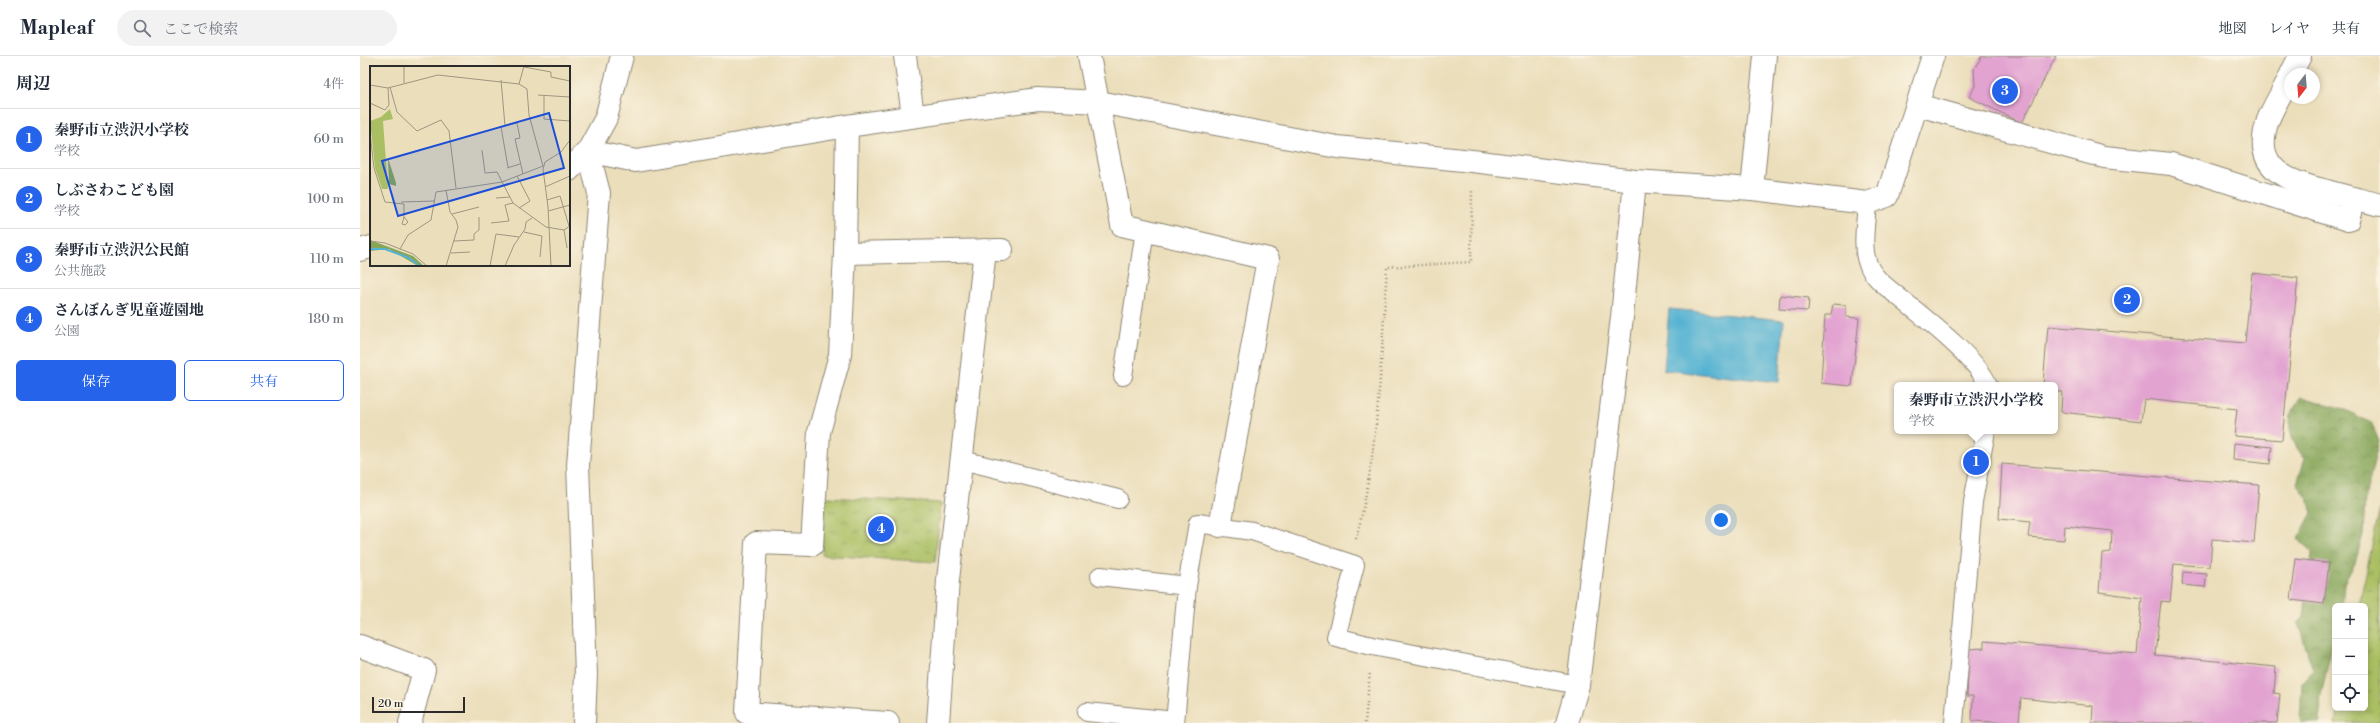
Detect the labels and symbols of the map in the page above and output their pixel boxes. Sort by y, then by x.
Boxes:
inset map [370,66,570,266]
north arrow [2284,68,2320,104]
pin: 3 [1992,76,2018,106]
pin: 2 [2114,285,2140,315]
pin: 1 [1963,447,1989,477]
your location [1711,510,1731,530]
pin: 4 [868,514,894,544]
scale bar [372,695,465,714]

